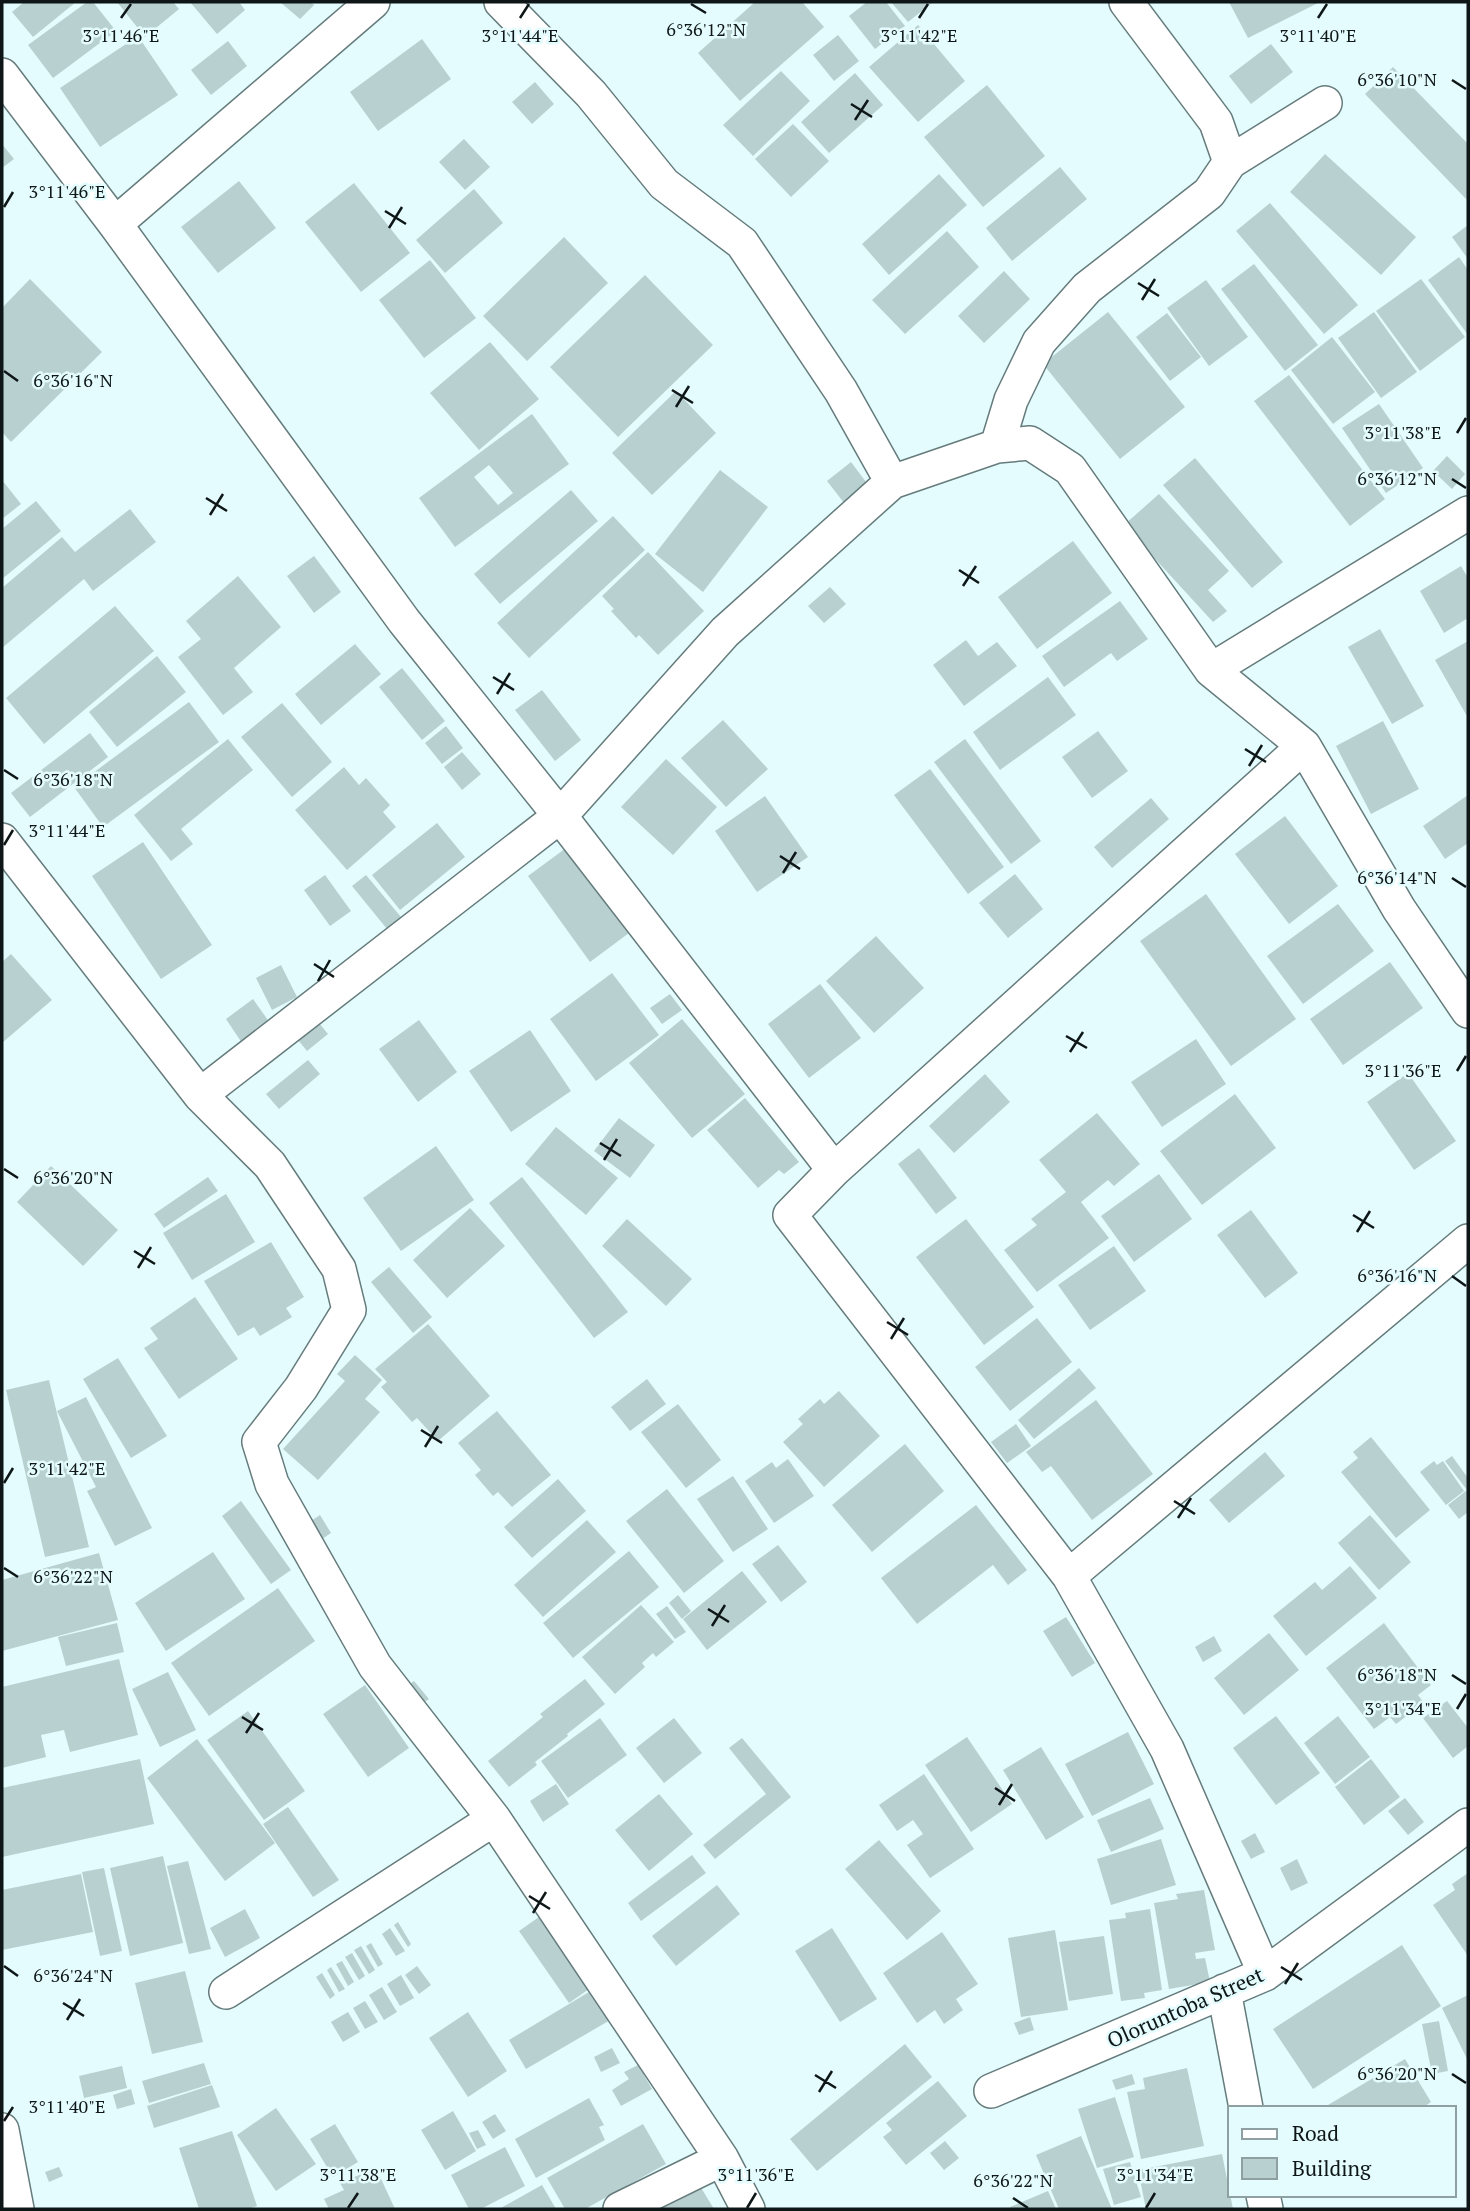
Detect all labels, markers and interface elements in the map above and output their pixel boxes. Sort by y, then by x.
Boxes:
text: 6°36'12"N [666,17,746,41]
text: 3°11'46"E [83,23,159,47]
text: 3°11'44"E [482,23,558,47]
text: 3°11'42"E [881,23,957,47]
text: 3°11'40"E [1280,23,1356,47]
text: 6°36'10"N [1357,67,1437,91]
text: 3°11'46"E [29,179,105,203]
text: 6°36'16"N [33,368,113,392]
text: 3°11'38"E [1365,420,1441,444]
text: 6°36'12"N [1357,466,1437,490]
text: 6°36'18"N [33,767,113,791]
text: 3°11'44"E [29,818,105,842]
text: 6°36'14"N [1357,865,1437,889]
text: 3°11'36"E [1365,1058,1441,1082]
text: 6°36'20"N [33,1165,113,1189]
text: 6°36'16"N [1357,1263,1437,1287]
text: 3°11'42"E [29,1456,105,1480]
text: 6°36'22"N [33,1564,113,1588]
text: 6°36'18"N [1357,1662,1437,1686]
text: 3°11'34"E [1365,1696,1441,1720]
street label: Oloruntoba Street [1102,1960,1268,2054]
text: 6°36'24"N [33,1963,113,1987]
text: 6°36'20"N [1357,2061,1437,2085]
text: 3°11'40"E [29,2094,105,2118]
legend [1228,2106,1456,2197]
text: Road [1292,2119,1339,2147]
text: Building [1292,2154,1372,2182]
text: 3°11'38"E [320,2162,396,2186]
text: 3°11'36"E [718,2162,794,2186]
text: 3°11'34"E [1117,2162,1193,2186]
text: 6°36'22"N [973,2168,1053,2192]

